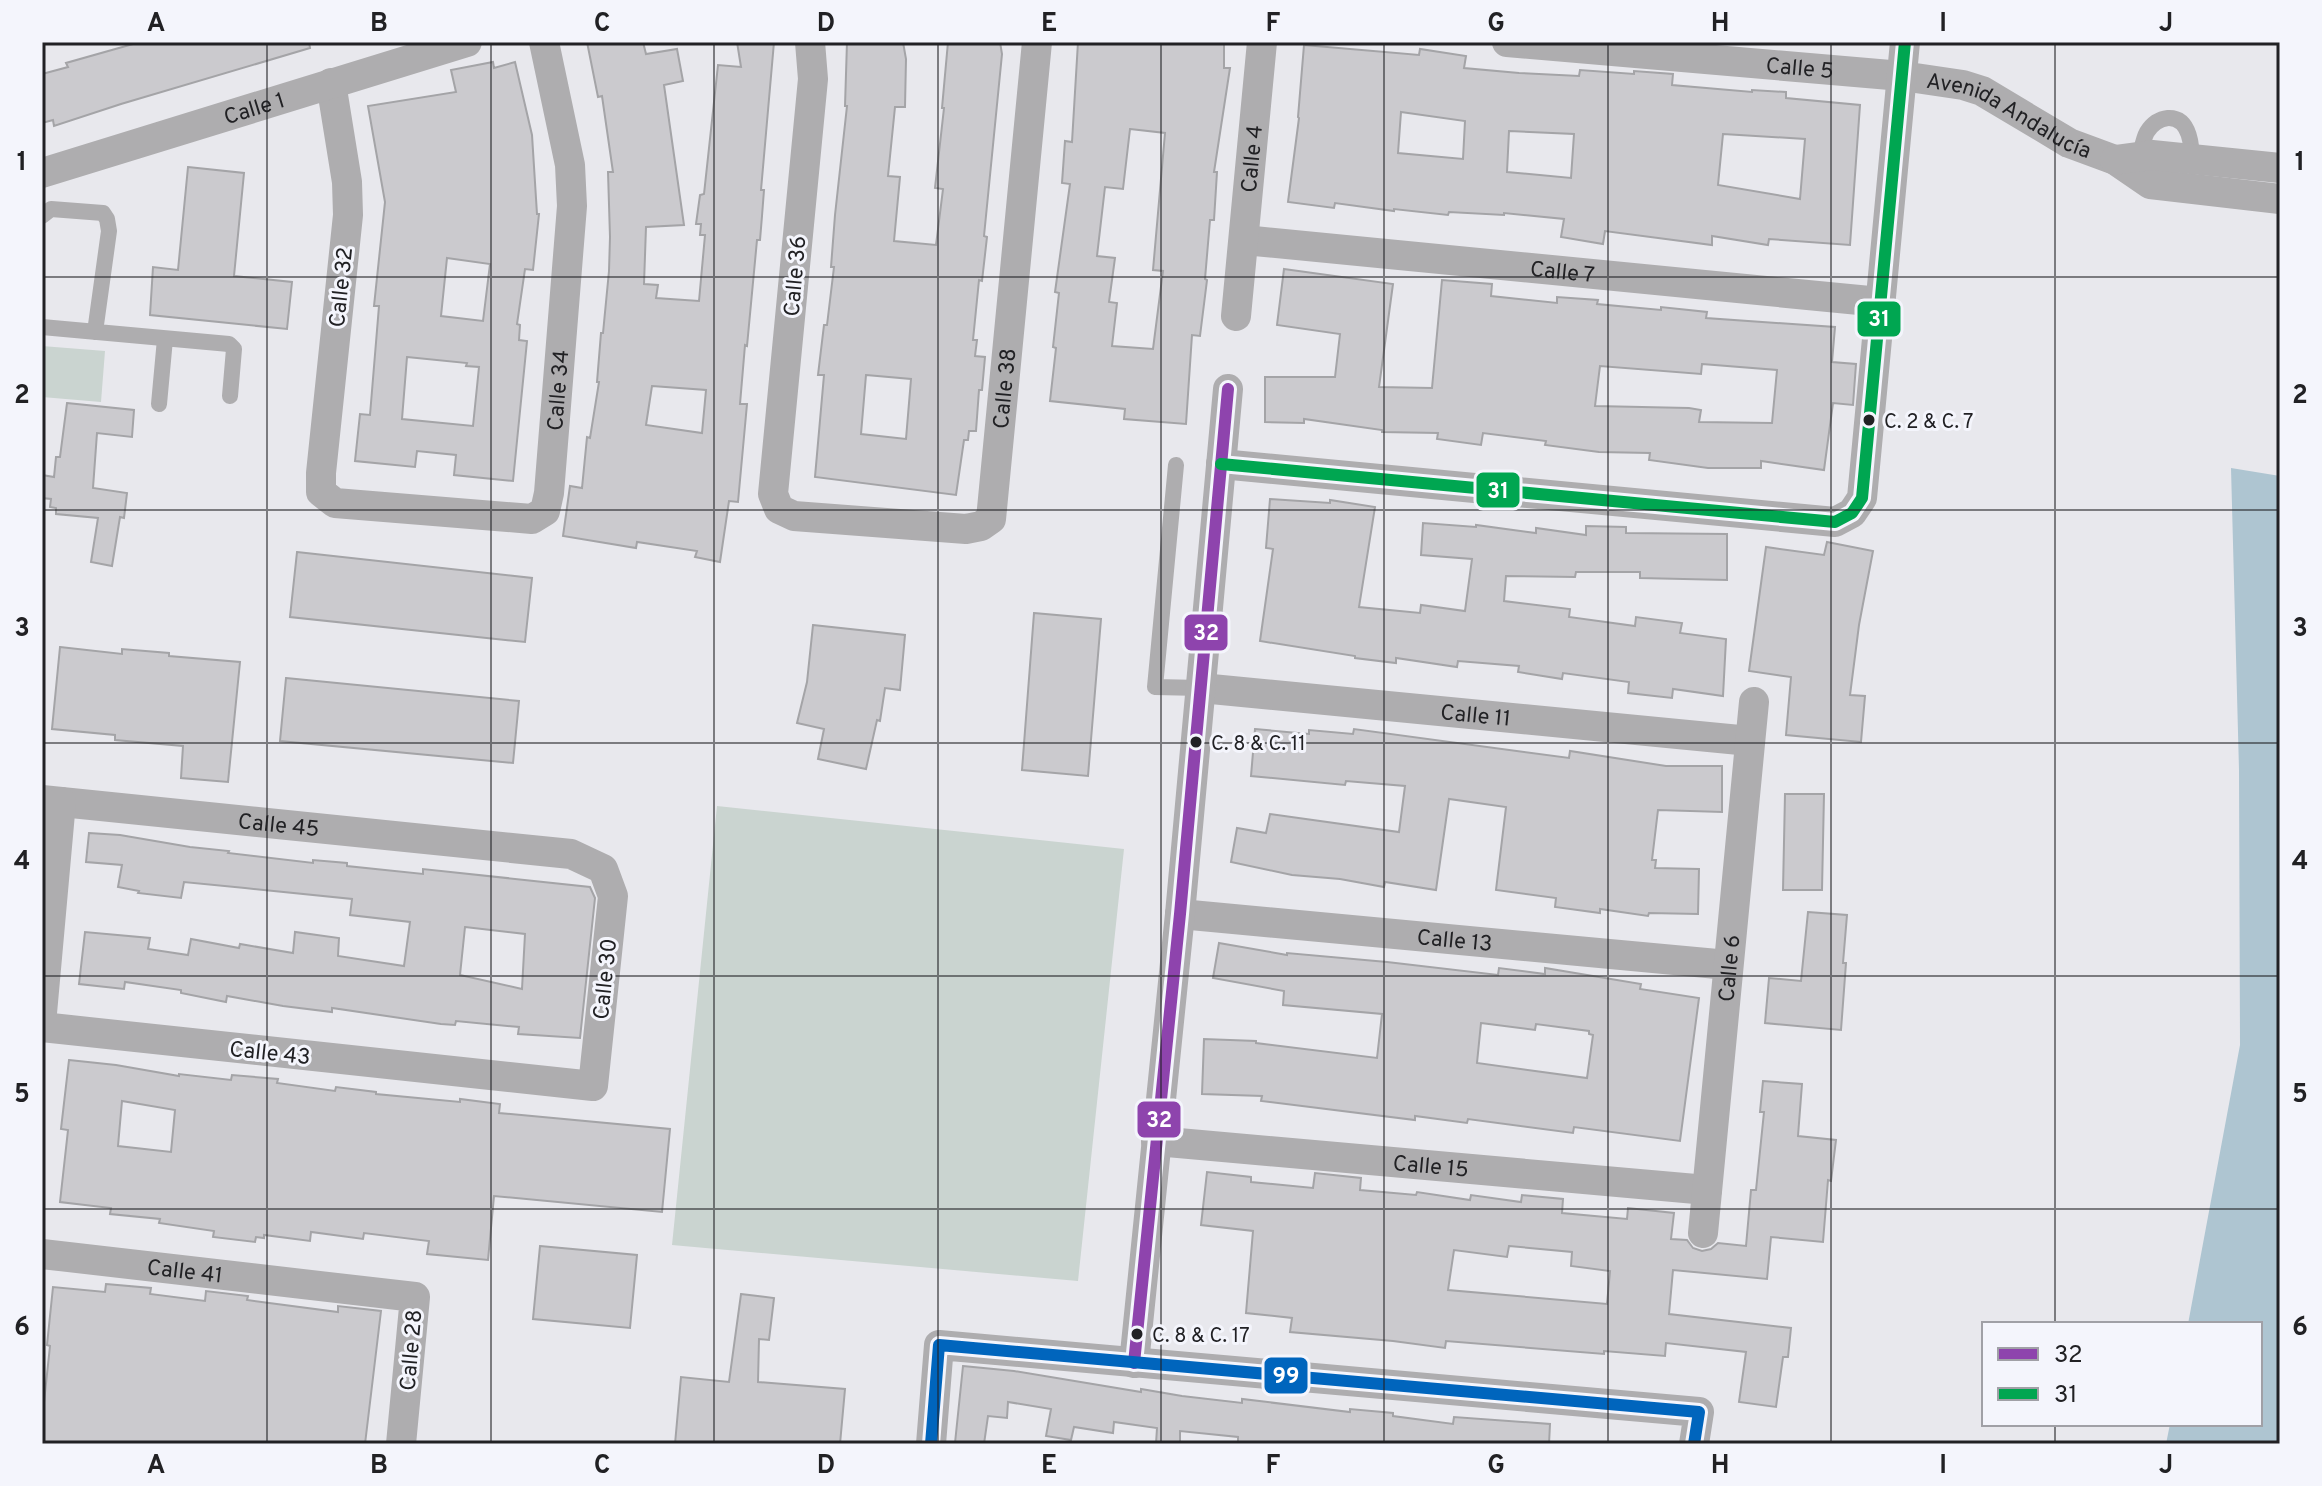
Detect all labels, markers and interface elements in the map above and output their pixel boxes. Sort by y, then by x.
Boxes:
text: A [147,8,165,41]
text: B [370,8,388,41]
text: C [594,8,610,41]
text: D [817,8,835,41]
text: E [1041,8,1057,41]
text: F [1266,8,1281,41]
text: G [1487,8,1505,41]
text: H [1711,8,1729,41]
text: I [1939,8,1947,41]
text: J [2159,8,2173,41]
street label: Calle 5 [1765,53,1835,86]
street label: Avenida Andalucía [1924,69,2095,166]
street label: Calle 1 [221,88,289,132]
street label: Calle 4 [1237,124,1270,194]
text: 1 [17,147,27,180]
text: 1 [2295,147,2305,180]
street label: Calle 36 [780,235,813,318]
street label: Calle 32 [325,246,360,329]
street label: Calle 7 [1529,257,1596,290]
line badge: 31 [1856,300,1902,338]
text: 31 [1868,307,1890,334]
street label: Calle 38 [989,347,1023,430]
street label: Calle 34 [543,349,576,432]
text: 2 [14,380,30,413]
text: 2 [2292,380,2308,413]
place label: C. 2 & C. 7 [1884,410,1973,436]
marker: C. 2 & C. 7 [1861,412,1877,428]
line badge: 31 [1475,471,1521,509]
text: 31 [1487,479,1509,506]
text: 3 [14,613,30,646]
line badge: 32 [1183,613,1229,652]
text: 3 [2292,613,2308,646]
text: 32 [1193,621,1219,648]
street label: Calle 11 [1439,700,1512,734]
place label: C. 8 & C. 11 [1211,732,1306,758]
marker: C. 8 & C. 11 [1188,734,1204,750]
street label: Calle 45 [237,809,321,844]
text: 4 [14,846,30,879]
text: 4 [2292,846,2308,879]
street label: Calle 13 [1416,925,1494,959]
street label: Calle 6 [1714,934,1748,1003]
street label: Calle 30 [589,937,624,1021]
street label: Calle 43 [228,1037,312,1072]
text: 5 [14,1079,30,1112]
text: 5 [2292,1079,2308,1112]
line badge: 32 [1136,1100,1182,1139]
text: 32 [1146,1108,1172,1135]
street label: Calle 15 [1392,1151,1470,1185]
street label: Calle 41 [145,1255,224,1291]
street label: Calle 28 [396,1309,429,1392]
text: 6 [14,1312,30,1345]
text: 6 [2292,1312,2308,1345]
legend [1982,1322,2262,1426]
place label: C. 8 & C. 17 [1152,1324,1250,1350]
marker: C. 8 & C. 17 [1129,1326,1145,1342]
text: 32 [2054,1341,2083,1371]
line badge: 99 [1263,1356,1309,1395]
text: 99 [1272,1364,1300,1391]
text: 31 [2054,1381,2077,1411]
text: A [147,1450,165,1483]
text: B [370,1450,388,1483]
text: C [594,1450,610,1483]
text: D [817,1450,835,1483]
text: E [1041,1450,1057,1483]
text: F [1266,1450,1281,1483]
text: G [1487,1450,1505,1483]
text: H [1711,1450,1729,1483]
text: I [1939,1450,1947,1483]
text: J [2159,1450,2173,1483]

